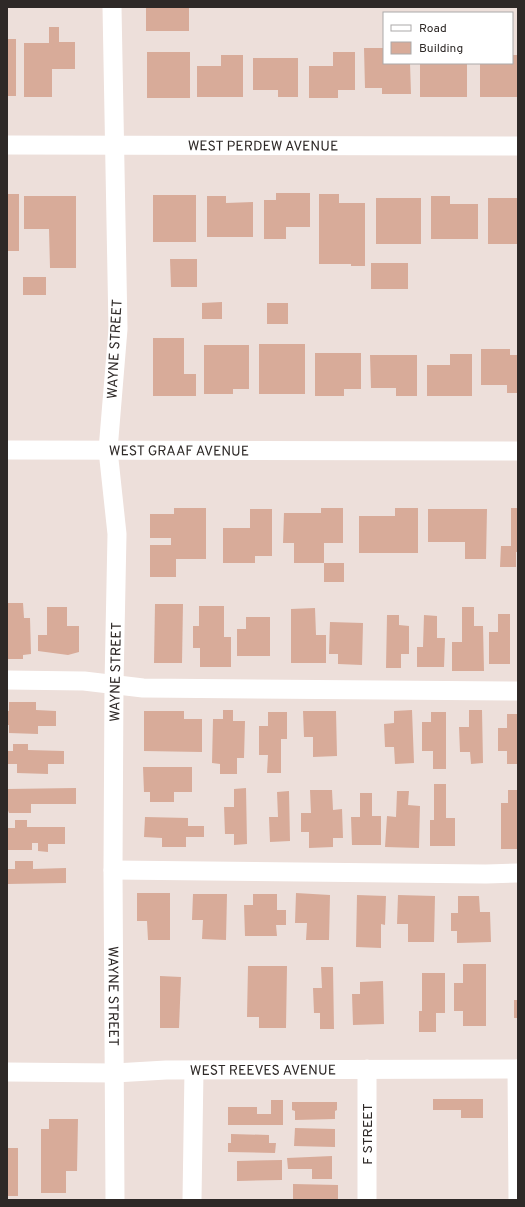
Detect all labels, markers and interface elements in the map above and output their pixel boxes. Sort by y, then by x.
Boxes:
legend [383,12,513,64]
text: Road [419,21,447,37]
text: Building [419,41,463,57]
street label: WEST PERDEW AVENUE [188,138,338,156]
street label: WAYNE STREET [104,299,127,399]
street label: WEST GRAAF AVENUE [109,443,249,460]
street label: WAYNE STREET [107,622,126,722]
street label: WAYNE STREET [103,946,121,1046]
street label: WEST REEVES AVENUE [190,1063,336,1080]
street label: F STREET [360,1103,377,1165]

